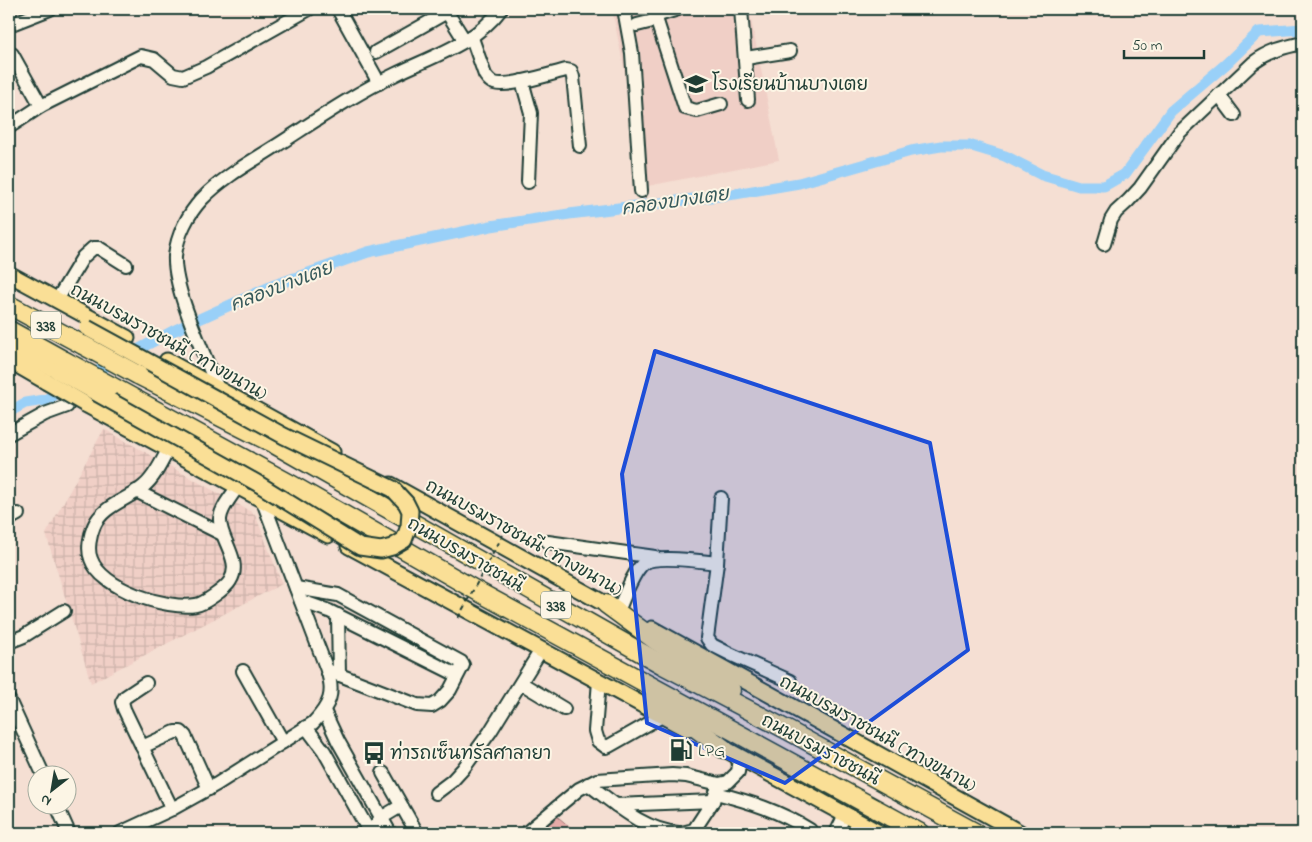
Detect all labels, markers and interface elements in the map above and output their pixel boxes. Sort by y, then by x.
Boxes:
scale bar [1124,28,1204,60]
text: 50 m [1132,35,1163,57]
school or university icon: โรงเรียนบ้านบางเตย [683,71,709,97]
place label: โรงเรียนบ้านบางเตย [712,71,868,99]
water label: คลองบางเตย [620,181,732,223]
water label: คลองบางเตย [227,255,339,319]
street label: ถนนบรมราชชนนี (ทางขนาน) [65,277,272,408]
road number: 338 [31,312,61,338]
street label: ถนนบรมราชชนนี (ทางขนาน) [422,474,626,600]
street label: ถนนบรมราชชนนี [404,512,528,596]
road number: 338 [541,592,571,618]
street label: ถนนบรมราชชนนี (ทางขนาน) [776,670,980,796]
street label: ถนนบรมราชชนนี [758,709,884,789]
fuel station icon: LPG [668,737,694,763]
place label: LPG [698,739,725,765]
bus stop icon: ท่ารถเซ็นทรัลศาลายา [361,740,387,766]
place label: ท่ารถเซ็นทรัลศาลายา [390,740,551,768]
north arrow [28,764,78,814]
text: N [37,788,56,811]

